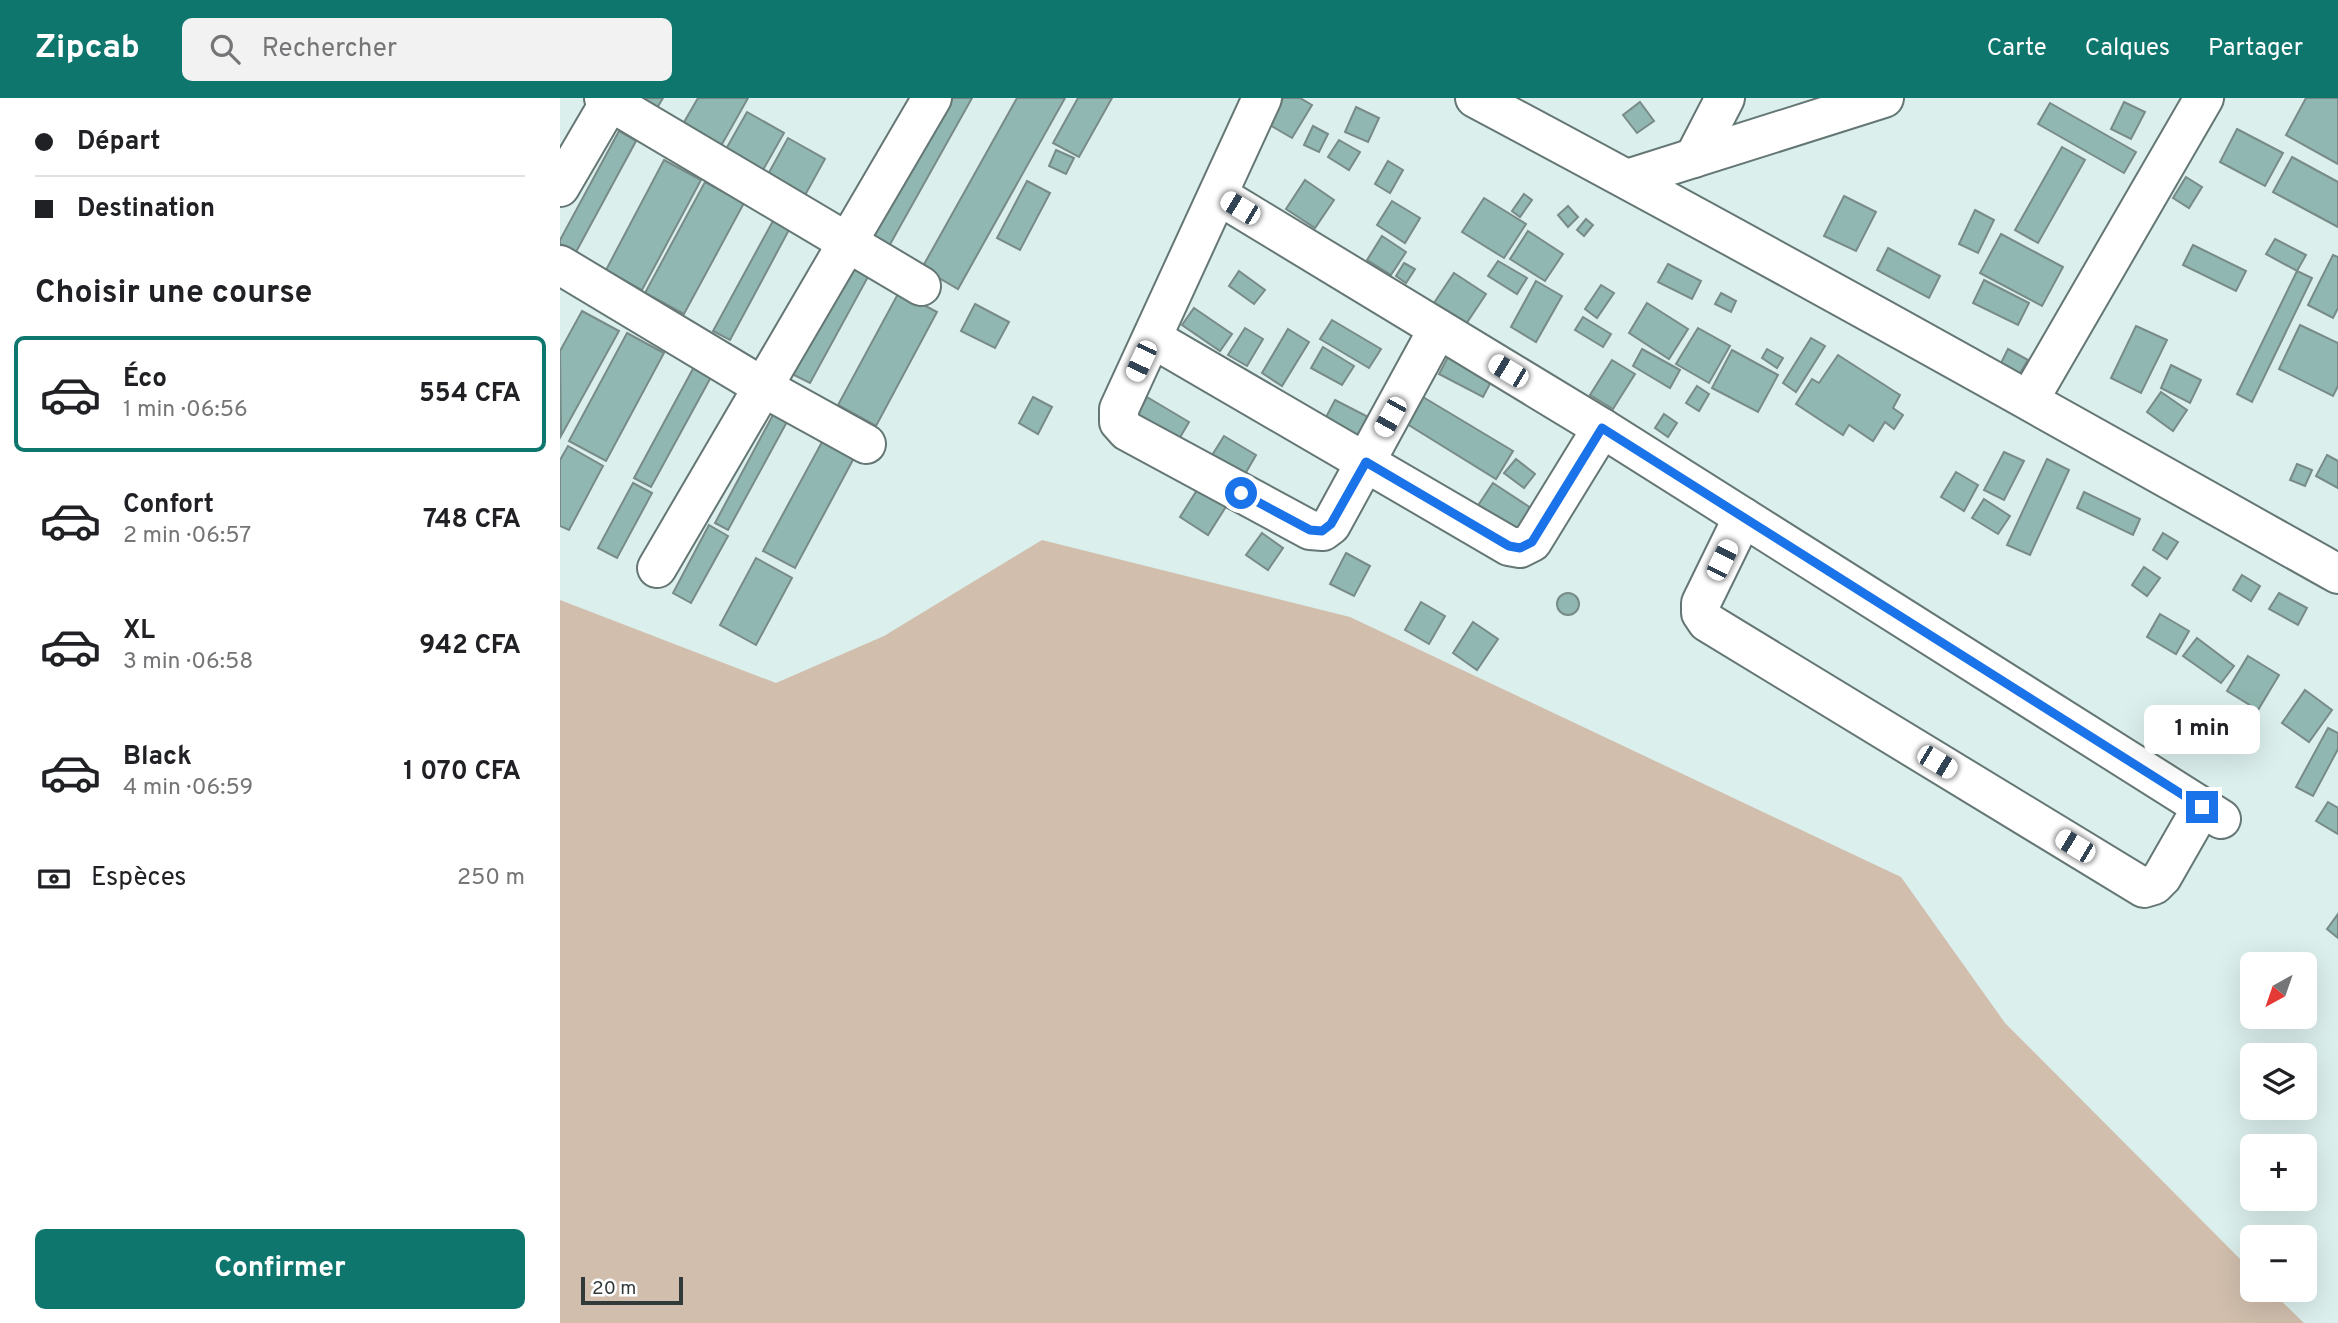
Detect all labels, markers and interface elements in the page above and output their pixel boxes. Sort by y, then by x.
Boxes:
search box [182,18,672,81]
text: Zipcab [35,28,140,70]
icon: search [206,30,244,68]
text: Rechercher [262,33,397,66]
text: Carte [1987,34,2047,64]
text: Calques [2085,34,2170,64]
text: Partager [2208,34,2303,64]
text: Départ [77,126,161,159]
car [1217,188,1264,228]
text: Destination [77,193,215,226]
text: Choisir une course [35,274,312,314]
car [1123,338,1160,384]
car [1485,351,1532,391]
icon: car [39,363,102,426]
text: Éco [123,363,167,396]
text: 554 CFA [419,378,521,411]
car [1371,394,1410,440]
text: 1 min · 06:56 [123,396,248,425]
route start [1225,477,1257,509]
icon: car [39,489,102,552]
text: Confort [123,489,214,522]
text: 748 CFA [423,504,521,537]
text: 2 min · 06:57 [123,522,251,551]
car [1704,537,1741,583]
icon: car [39,615,102,678]
text: XL [123,615,155,648]
text: 942 CFA [419,630,521,663]
text: 3 min · 06:58 [123,648,253,677]
callout: 1 min [2144,706,2260,754]
text: 1 min [2174,715,2230,744]
icon: car [39,741,102,804]
text: Black [123,741,192,774]
car [1914,742,1961,782]
text: 1 070 CFA [403,756,521,789]
text: 4 min · 06:59 [123,774,253,803]
route end [2186,791,2218,823]
car [2052,826,2099,866]
icon: cash [35,860,73,898]
text: Espèces [91,862,187,895]
text: 250 m [457,864,525,893]
north arrow [2240,952,2317,1029]
map controls [2240,952,2317,1302]
button: layers [2240,1043,2317,1120]
button: + [2240,1134,2317,1211]
button: − [2240,1225,2317,1302]
button: Confirmer [35,1229,525,1309]
scale bar [581,1274,682,1306]
text: 20 m [592,1277,636,1301]

